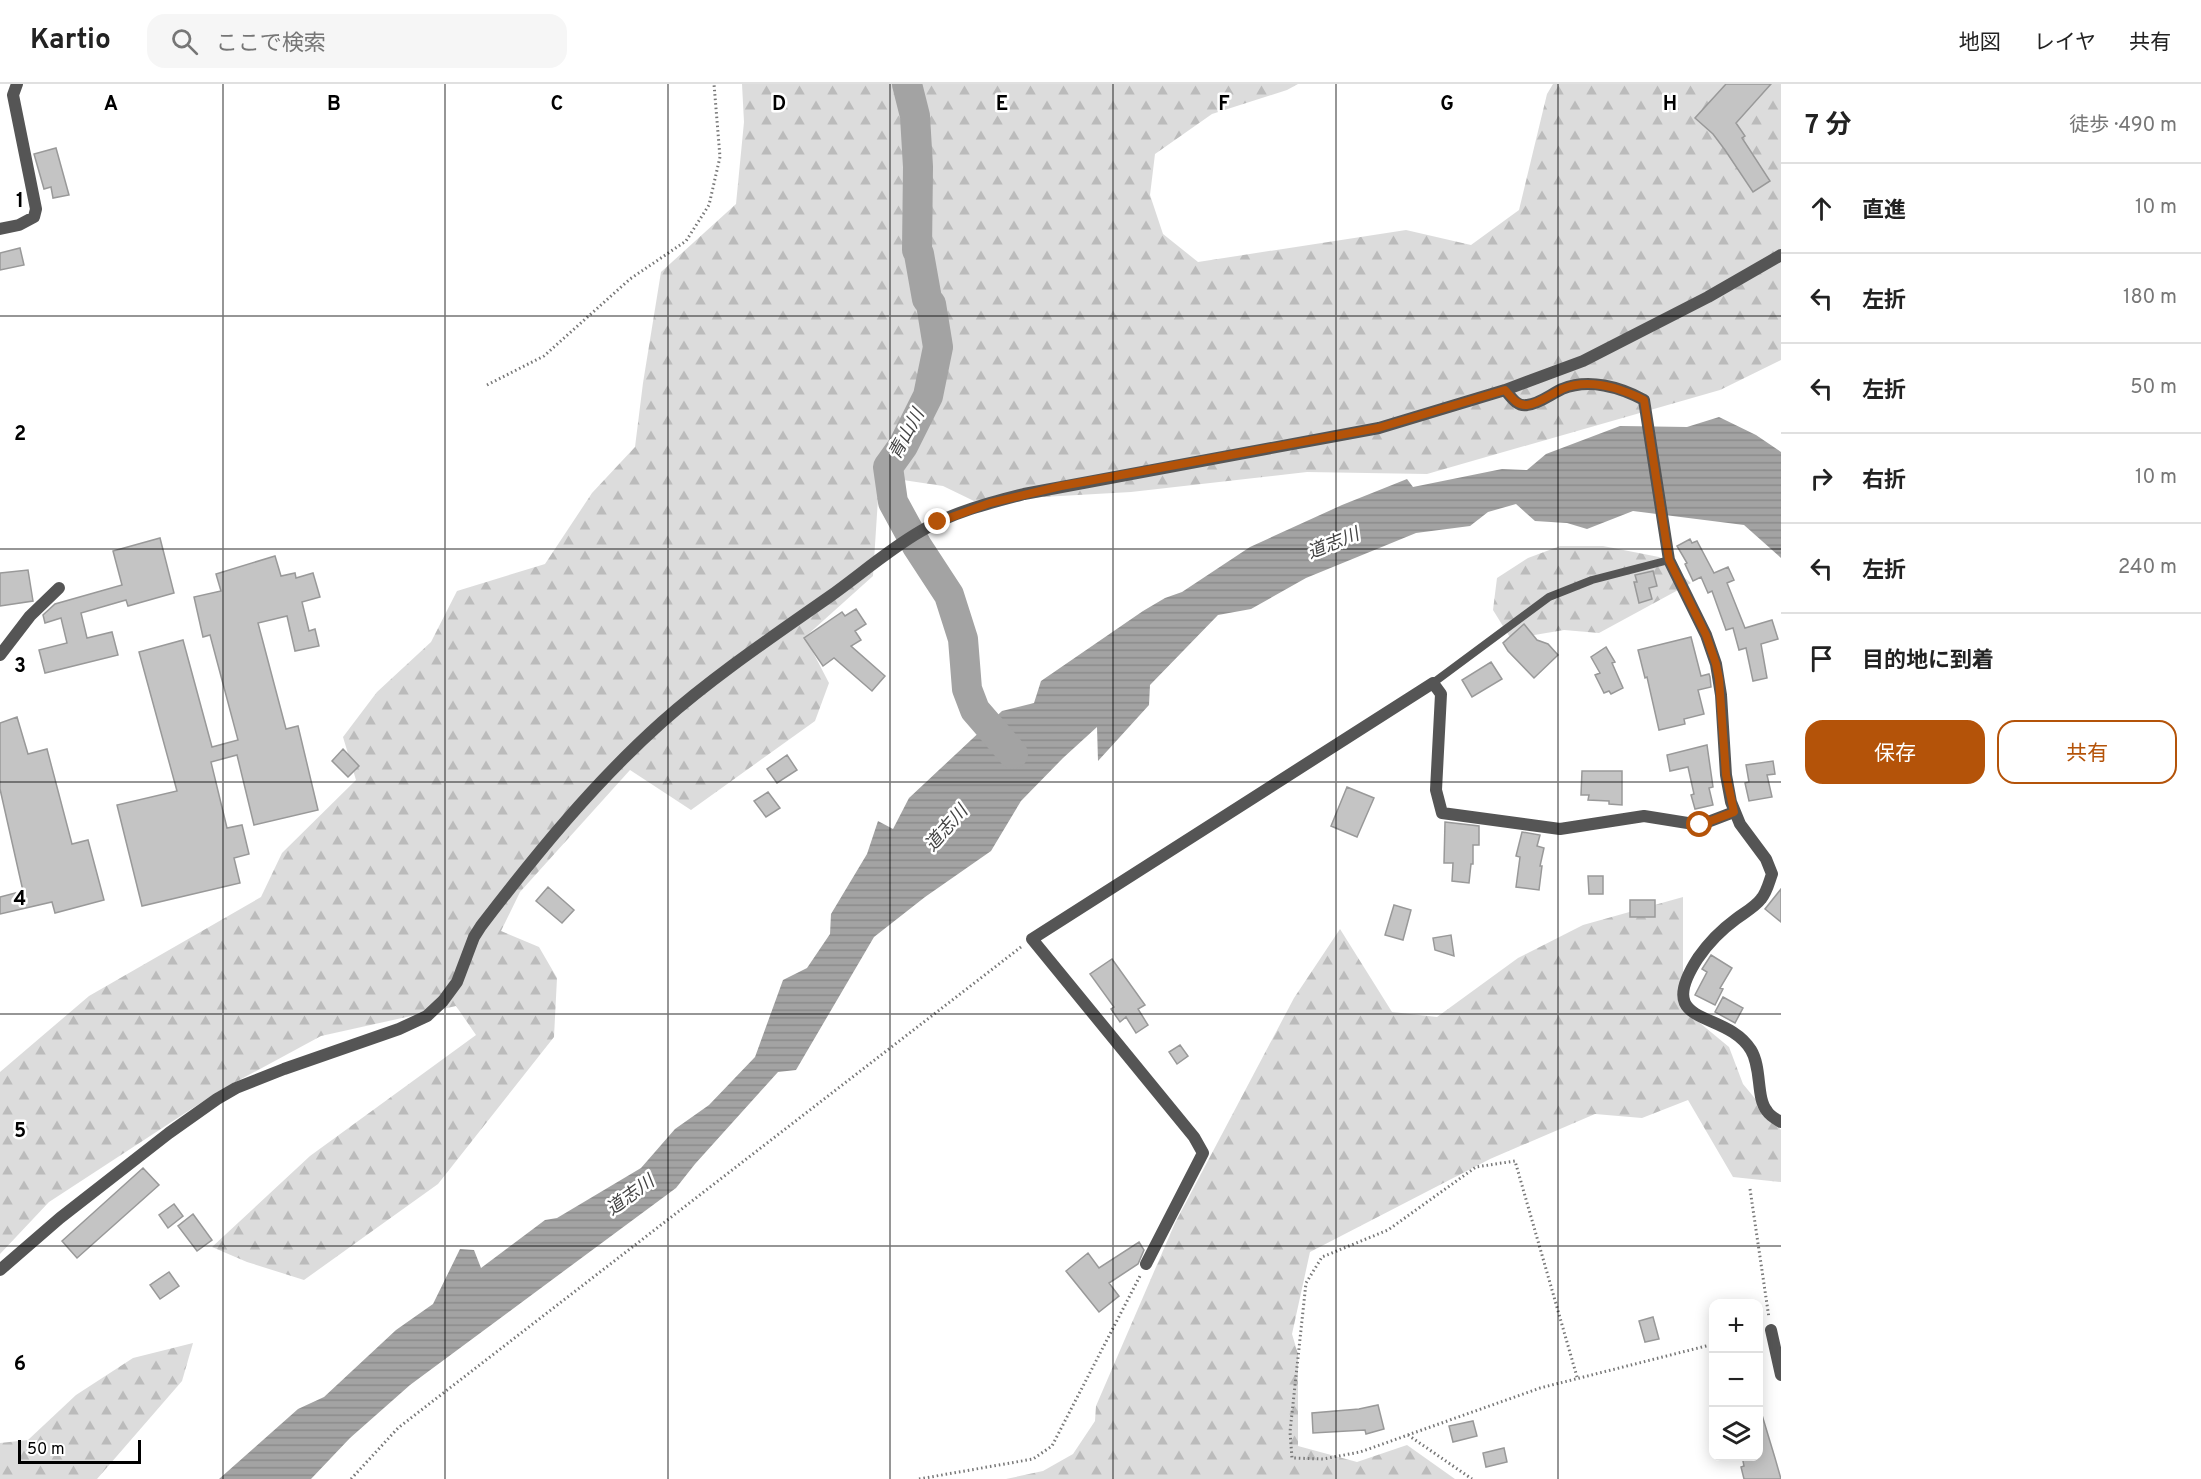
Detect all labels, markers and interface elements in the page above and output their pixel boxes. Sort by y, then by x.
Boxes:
search box [147,14,567,68]
text: Kartio [30,23,111,59]
icon: search [168,25,201,58]
text: 地図 [1959,30,2001,57]
text: レイヤ [2034,30,2096,57]
text: 共有 [2129,30,2171,57]
text: ここで検索 [216,31,326,58]
text: A [104,92,118,118]
text: B [327,92,341,118]
text: C [551,92,563,118]
text: D [772,92,786,118]
text: E [996,92,1008,118]
text: F [1218,92,1230,118]
text: G [1440,92,1454,118]
text: H [1663,92,1677,118]
text: 7 分 [1805,110,1852,143]
text: 徒歩 · 490 m [2069,113,2177,139]
text: 1 [16,189,24,215]
icon: ahead [1805,192,1838,225]
text: 10 m [2135,195,2177,221]
text: 直進 [1862,198,1906,225]
icon: left [1805,282,1838,315]
text: 180 m [2123,285,2177,311]
text: 左折 [1862,288,1906,315]
icon: left [1805,372,1838,405]
text: 50 m [2130,375,2177,401]
text: 左折 [1862,378,1906,405]
water label: 青山川 [884,404,931,464]
text: 2 [14,422,26,448]
icon: right [1805,462,1838,495]
text: 10 m [2135,465,2177,491]
text: 右折 [1862,468,1906,495]
route end [924,508,950,534]
water label: 道志川 [1304,523,1365,565]
icon: left [1805,552,1838,585]
text: 240 m [2118,555,2177,581]
text: 左折 [1862,558,1906,585]
icon: arrive [1805,642,1838,675]
text: 目的地に到着 [1862,648,1994,675]
text: 3 [14,654,26,680]
button: 保存 [1805,720,1985,784]
button: 共有 [1997,720,2177,784]
water label: 道志川 [921,800,975,857]
route start [1686,811,1712,837]
text: 4 [14,887,26,913]
text: 5 [14,1119,26,1145]
water label: 道志川 [602,1170,661,1221]
map controls [1709,1299,1763,1461]
button: + [1709,1299,1763,1353]
text: 6 [14,1352,26,1378]
button: − [1709,1353,1763,1407]
button: layers [1709,1407,1763,1461]
scale bar [18,1437,141,1464]
text: 50 m [27,1440,65,1460]

